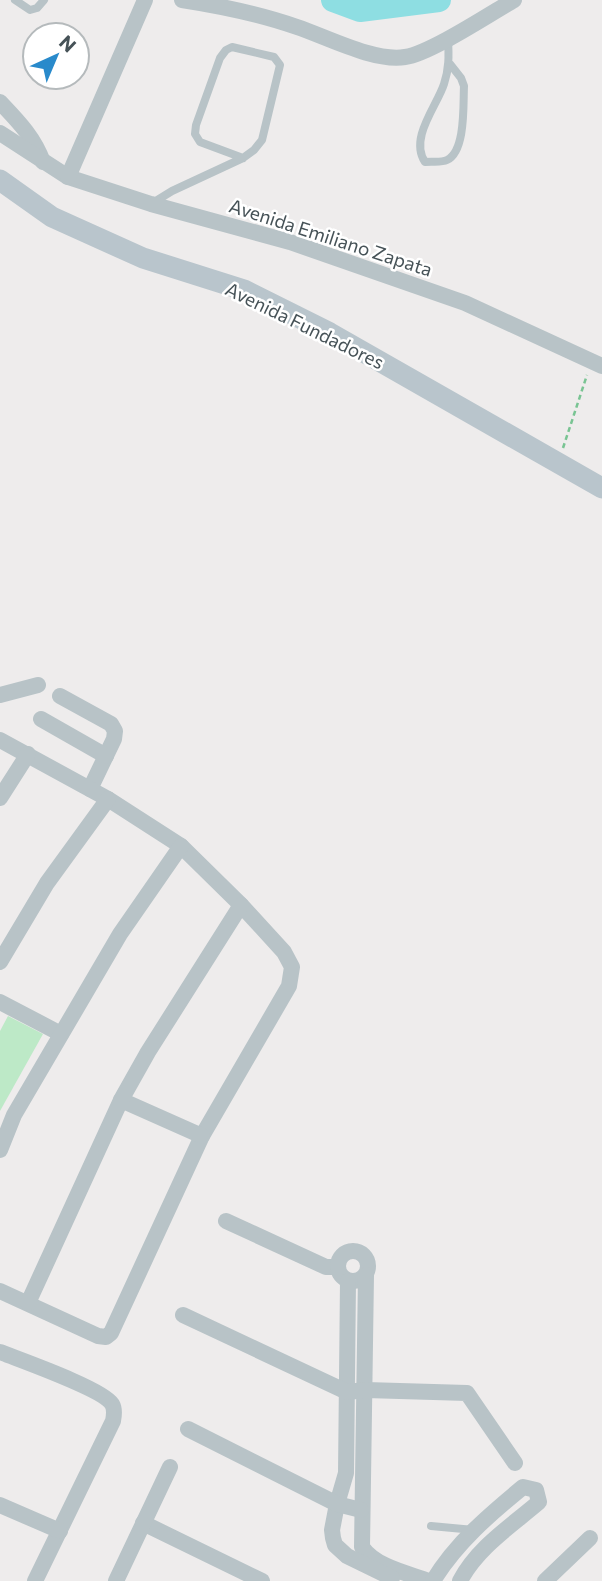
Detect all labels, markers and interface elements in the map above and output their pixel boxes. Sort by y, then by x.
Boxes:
north arrow [21,21,91,91]
text: N [55,30,81,57]
street label: Avenida Emiliano Zapata [227,193,435,281]
street label: Avenida Fundadores [222,277,388,373]

